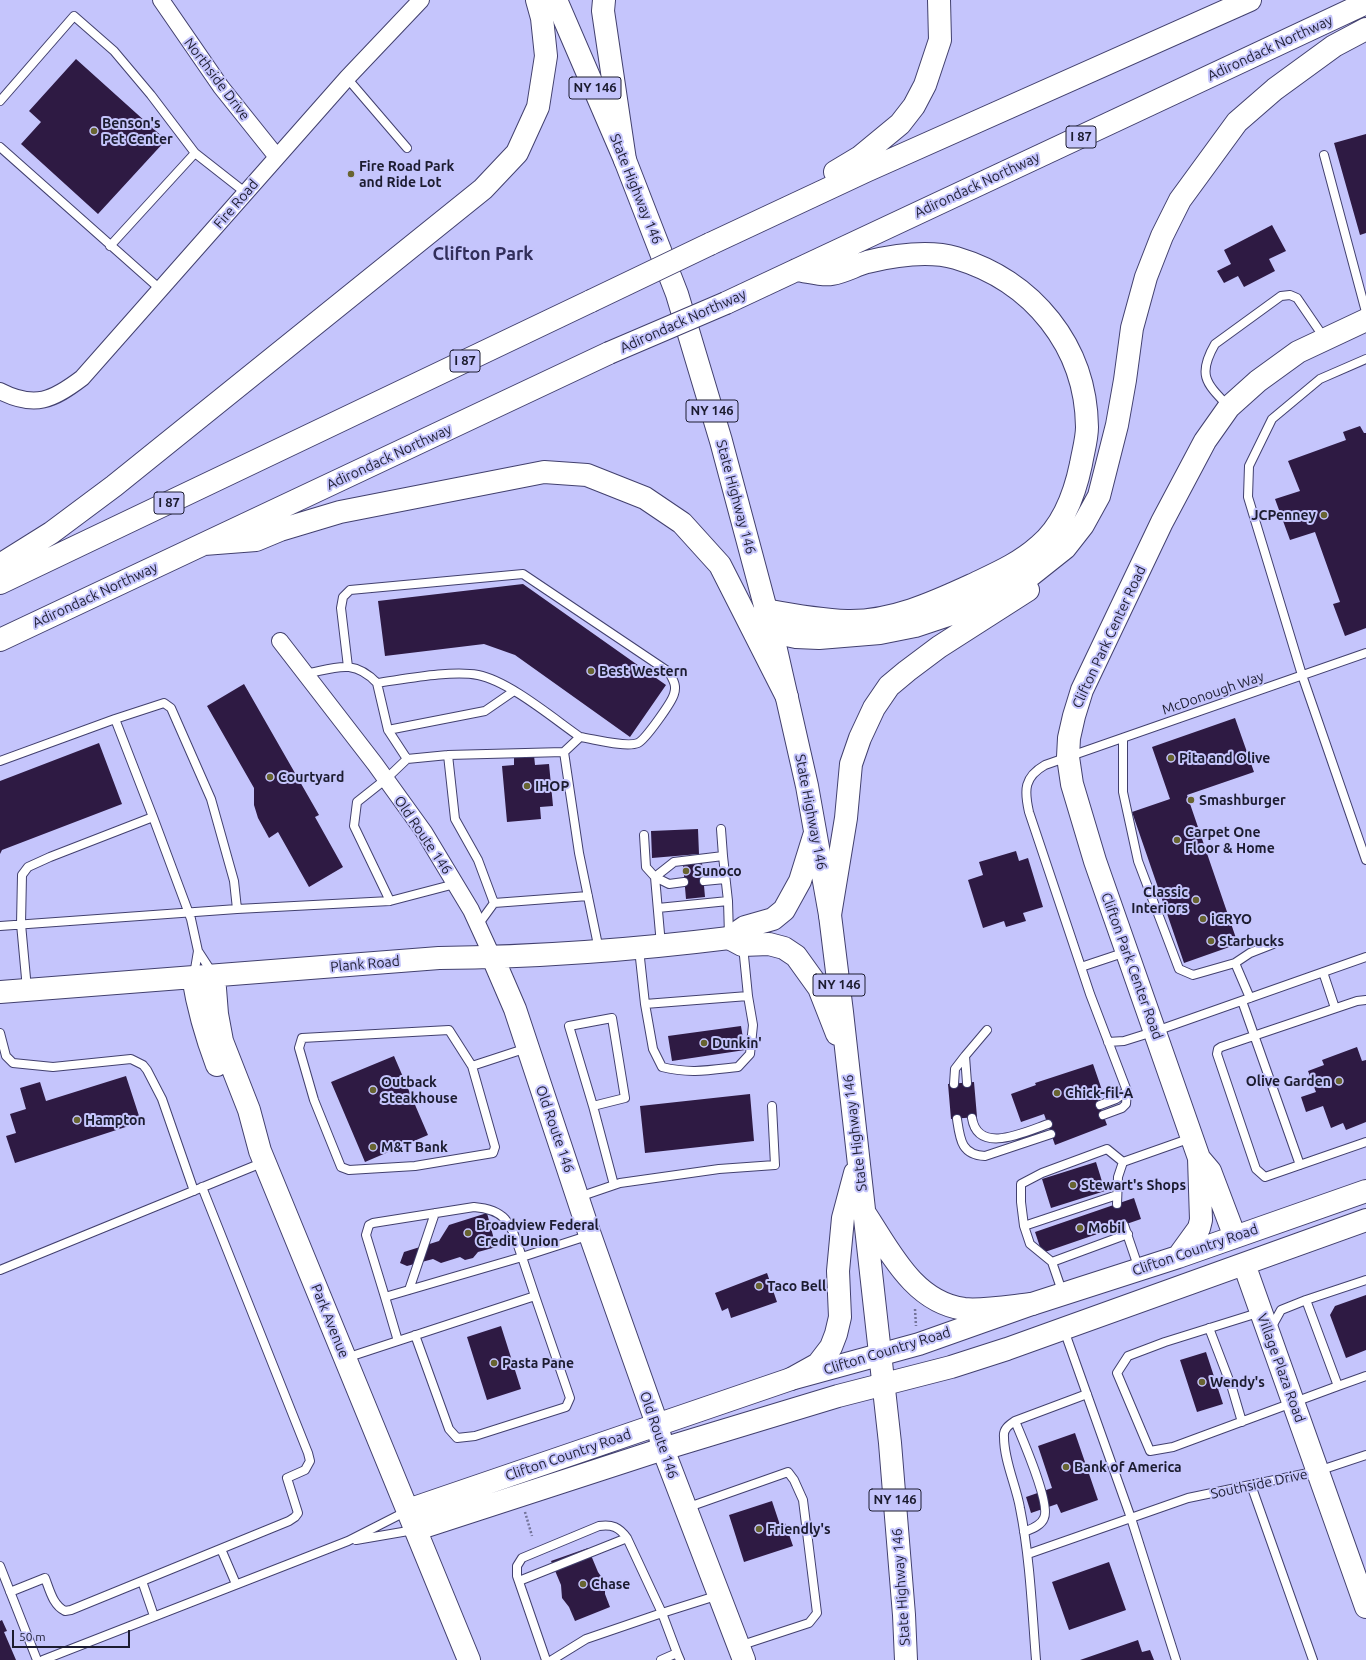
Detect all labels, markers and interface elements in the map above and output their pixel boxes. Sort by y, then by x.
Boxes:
street label: Adirondack Northway [1205,12,1335,84]
street label: Northside Drive [181,35,253,123]
road number: NY 146 [569,77,621,99]
place label: Benson's Pet Center [102,115,173,148]
marker: Benson's Pet Center [89,126,99,136]
road number: I 87 [1066,126,1096,148]
street label: State Highway 146 [606,131,666,247]
street label: Adirondack Northway [912,149,1042,221]
place label: Fire Road Park and Ride Lot [359,158,454,190]
marker: Fire Road Park and Ride Lot [346,169,356,179]
street label: Fire Road [210,176,262,232]
district label: Clifton Park [433,243,533,265]
street label: Adirondack Northway [617,286,749,356]
road number: I 87 [450,350,480,372]
road number: NY 146 [686,400,738,422]
street label: Adirondack Northway [324,421,454,493]
street label: State Highway 146 [713,438,759,556]
road number: I 87 [154,492,184,514]
place label: JCPenney [1251,507,1316,523]
marker: JCPenney [1319,510,1329,520]
street label: Adirondack Northway [30,559,160,631]
street label: Clifton Park Center Road [1069,563,1149,711]
place label: Best Western [599,663,688,679]
marker: Best Western [586,666,596,676]
street label: McDonough Way [1160,668,1266,718]
place label: Pita and Olive [1179,750,1270,766]
street label: State Highway 146 [792,753,830,871]
marker: Pita and Olive [1166,753,1176,763]
place label: Courtyard [278,769,344,785]
marker: Courtyard [265,772,275,782]
place label: IHOP [535,778,569,794]
marker: IHOP [522,781,532,791]
place label: Smashburger [1199,792,1286,808]
street label: Old Route 146 [391,793,455,877]
marker: Smashburger [1186,795,1196,805]
place label: Carpet One Floor & Home [1185,824,1275,856]
marker: Carpet One Floor & Home [1172,835,1182,845]
place label: Sunoco [694,863,742,879]
marker: Sunoco [681,866,691,876]
place label: Classic Interiors [1131,884,1188,916]
street label: Clifton Park Center Road [1098,890,1166,1042]
marker: Classic Interiors [1191,895,1201,905]
place label: iCRYO [1211,911,1252,927]
marker: iCRYO [1198,914,1208,924]
place label: Starbucks [1219,933,1284,949]
marker: Starbucks [1206,936,1216,946]
street label: Plank Road [329,953,401,975]
road number: NY 146 [813,974,865,996]
place label: Dunkin' [712,1035,762,1051]
marker: Dunkin' [699,1038,709,1048]
place label: Olive Garden [1246,1073,1331,1089]
place label: Outback Steakhouse [381,1074,458,1106]
street label: State Highway 146 [840,1074,870,1192]
marker: Olive Garden [1334,1076,1344,1086]
street label: Old Route 146 [532,1083,578,1175]
marker: Outback Steakhouse [368,1085,378,1095]
place label: Chick-fil-A [1065,1085,1133,1101]
marker: Chick-fil-A [1052,1088,1062,1098]
place label: Hampton [85,1112,146,1128]
marker: Hampton [72,1115,82,1125]
place label: M&T Bank [381,1139,448,1155]
marker: M&T Bank [368,1142,378,1152]
place label: Stewart's Shops [1081,1177,1186,1193]
marker: Stewart's Shops [1068,1180,1078,1190]
place label: Broadview Federal Credit Union [476,1217,599,1250]
place label: Mobil [1088,1220,1125,1236]
street label: Clifton Country Road [1130,1221,1260,1279]
marker: Mobil [1075,1223,1085,1233]
marker: Broadview Federal Credit Union [463,1228,473,1238]
place label: Taco Bell [767,1278,826,1294]
marker: Taco Bell [754,1281,764,1291]
street label: Park Avenue [308,1282,352,1360]
street label: Village Plaza Road [1254,1311,1308,1425]
street label: Clifton Country Road [821,1324,953,1378]
place label: Pasta Pane [502,1355,574,1371]
marker: Pasta Pane [489,1358,499,1368]
place label: Wendy's [1210,1374,1265,1390]
marker: Wendy's [1197,1377,1207,1387]
street label: Old Route 146 [636,1389,682,1481]
street label: Clifton Country Road [503,1426,633,1484]
place label: Bank of America [1074,1459,1182,1475]
marker: Bank of America [1061,1462,1071,1472]
street label: Southside Drive [1209,1466,1309,1502]
road number: NY 146 [869,1489,921,1511]
place label: Friendly's [767,1521,830,1537]
marker: Friendly's [754,1524,764,1534]
street label: State Highway 146 [889,1528,913,1646]
place label: Chase [591,1576,630,1592]
marker: Chase [578,1579,588,1589]
scale bar [14,1622,132,1648]
text: 50 m [19,1630,46,1643]

